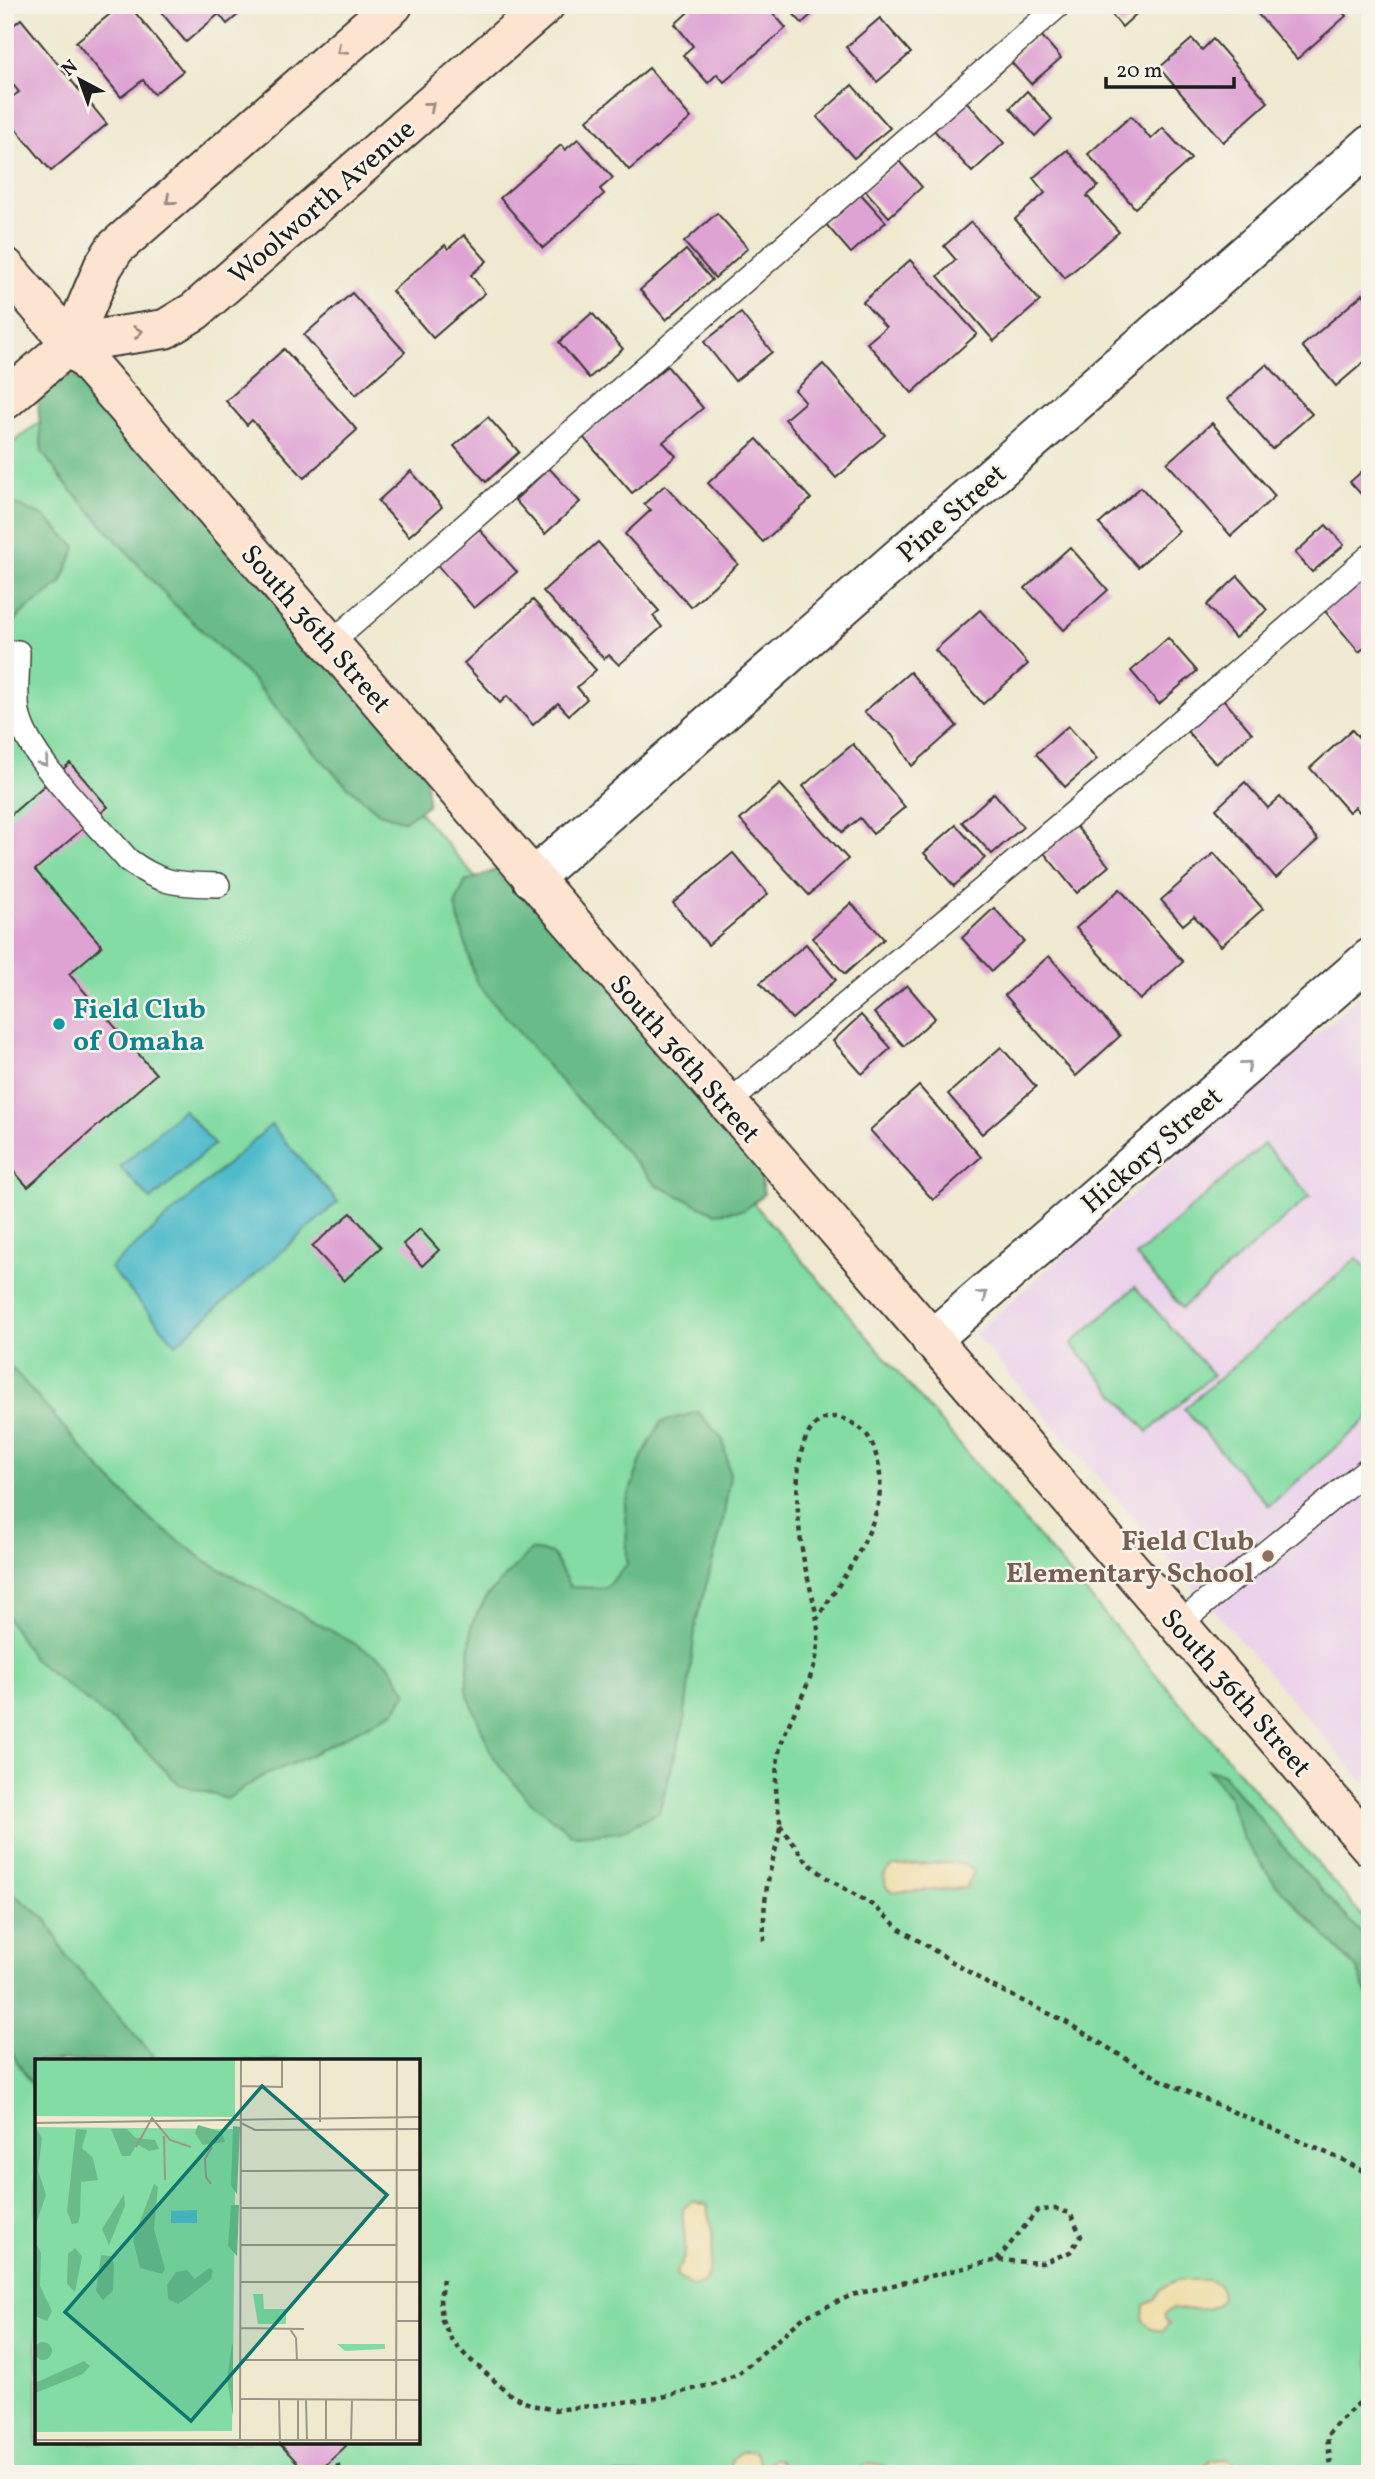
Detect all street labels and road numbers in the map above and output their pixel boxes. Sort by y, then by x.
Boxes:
street label: Woolworth Avenue [221,111,424,295]
street label: Pine Street [889,455,1016,572]
street label: South 36th Street [231,537,399,723]
street label: South 36th Street [600,967,768,1153]
street label: Hickory Street [1073,1078,1232,1223]
street label: South 36th Street [1151,1601,1319,1787]

